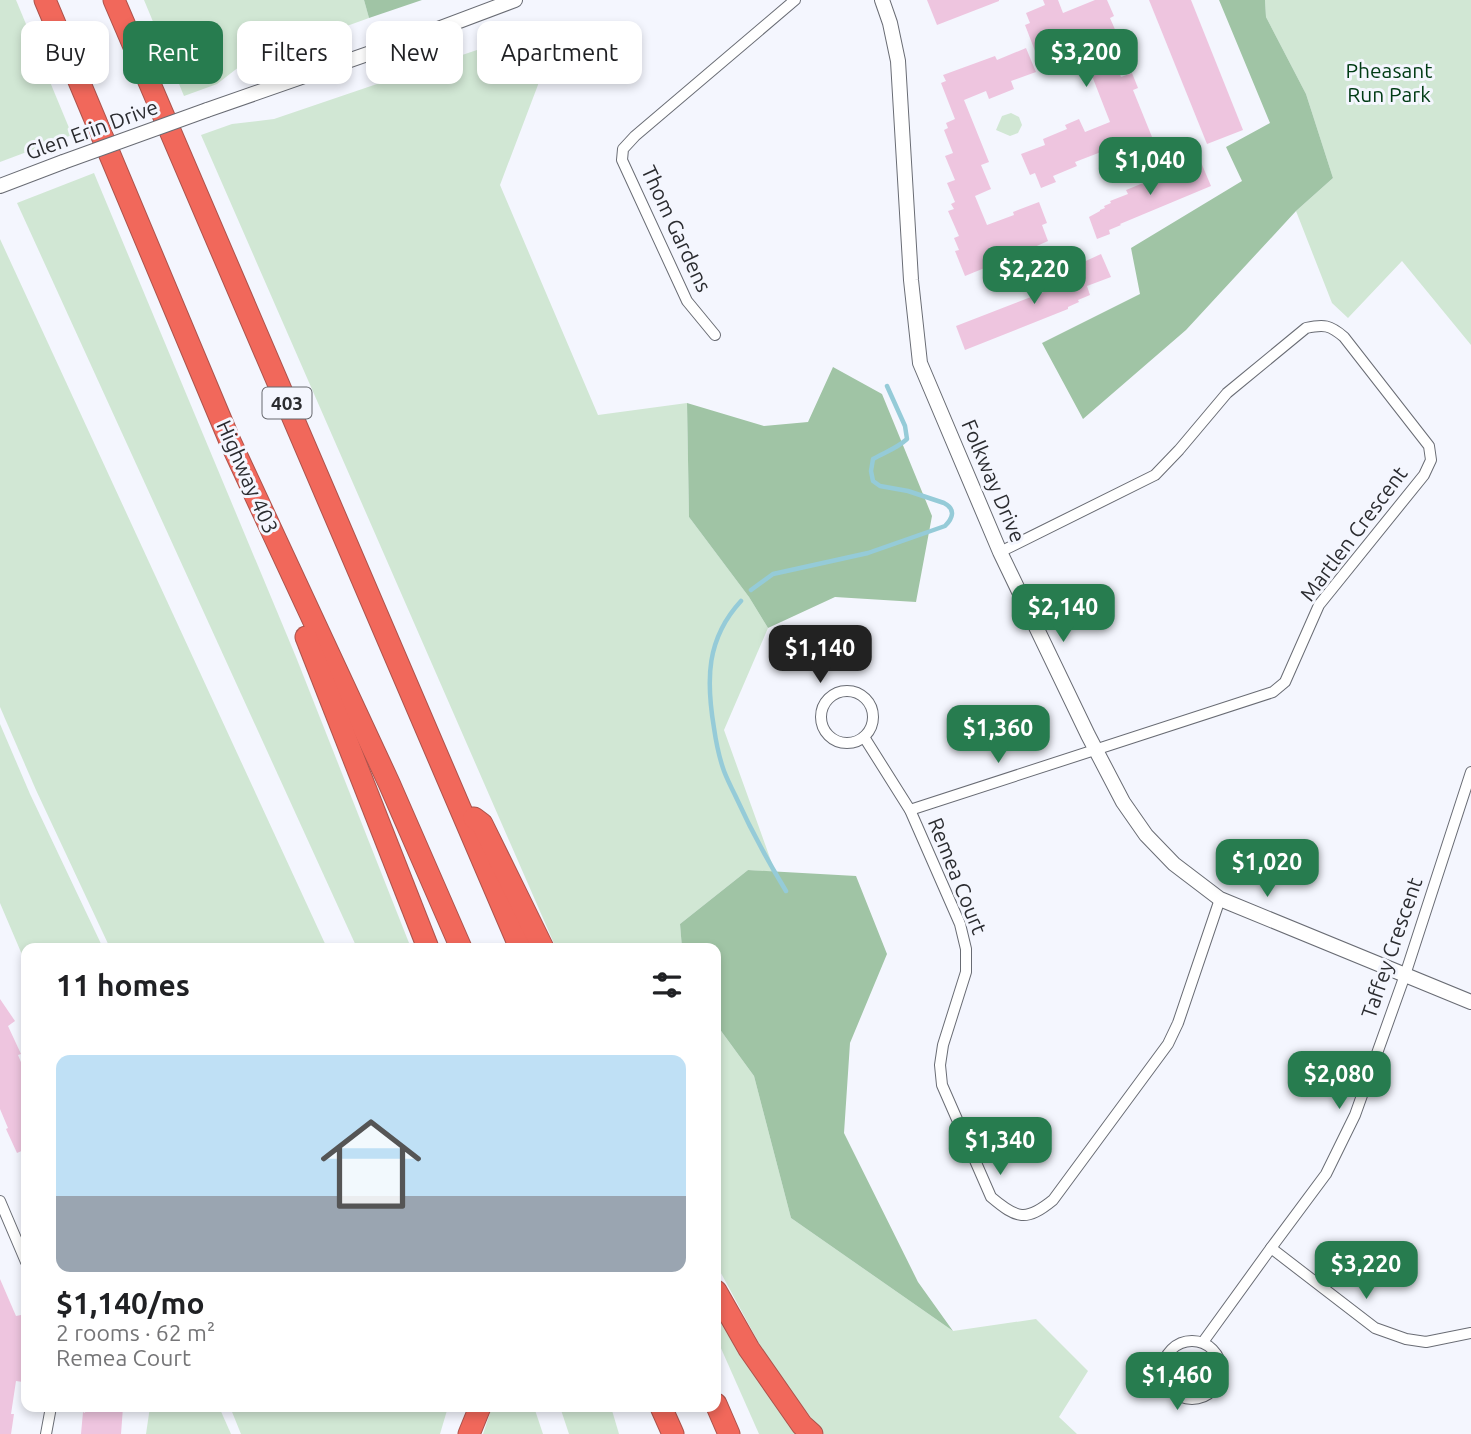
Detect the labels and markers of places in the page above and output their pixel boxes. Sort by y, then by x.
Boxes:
pin: $3,200 [1029,29,1143,89]
pin: $1,040 [1093,138,1207,197]
pin: $2,220 [977,246,1091,306]
pin: $2,140 [1006,584,1120,644]
pin: $1,140 [763,626,877,685]
pin: $1,360 [941,706,1055,765]
pin: $1,020 [1210,839,1324,899]
pin: $2,080 [1282,1052,1396,1111]
pin: $1,340 [943,1118,1057,1177]
pin: $3,220 [1309,1242,1423,1301]
pin: $1,460 [1120,1352,1234,1412]

